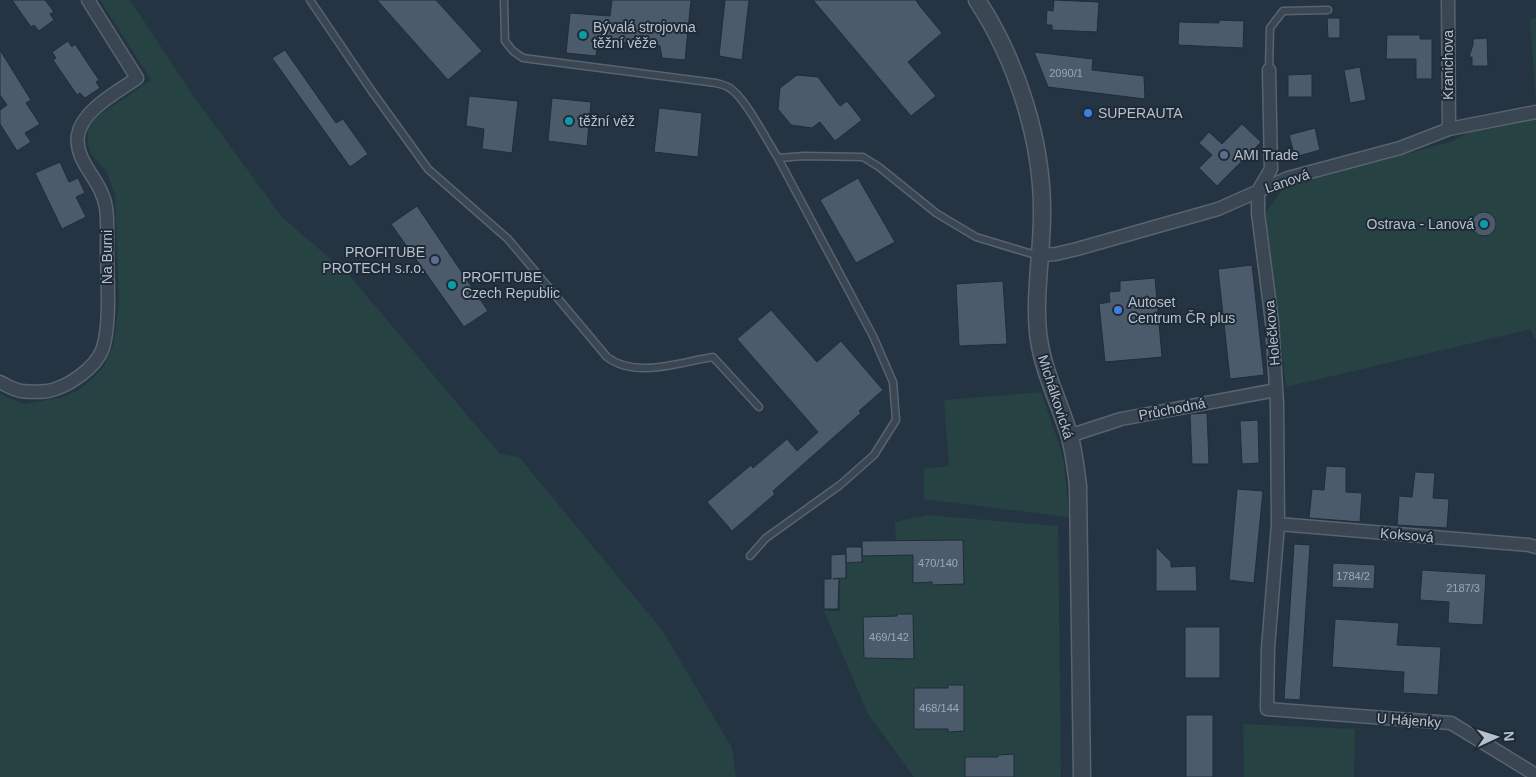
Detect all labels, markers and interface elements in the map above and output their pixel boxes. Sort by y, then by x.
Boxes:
place label: Bývalá strojovna těžní věže [593,19,696,51]
marker: Bývalá strojovna těžní věže [577,29,589,41]
street label: Kranichova [1440,30,1456,100]
house number: 2090/1 [1049,67,1083,79]
place label: SUPERAUTA [1098,105,1183,121]
marker: SUPERAUTA [1082,107,1094,119]
place label: těžní věž [579,113,635,129]
marker: těžní věž [563,115,575,127]
place label: AMI Trade [1234,147,1299,163]
marker: AMI Trade [1218,149,1230,161]
street label: Lanová [1263,166,1312,196]
place label: Ostrava - Lanová [1367,216,1474,232]
marker: Ostrava - Lanová [1478,218,1490,230]
street label: Na Burni [99,230,115,284]
place label: PROFITUBE PROTECH s.r.o. [322,244,425,276]
marker: PROFITUBE PROTECH s.r.o. [429,254,441,266]
place label: PROFITUBE Czech Republic [462,269,560,301]
marker: PROFITUBE Czech Republic [446,279,458,291]
place label: Autoset Centrum ČR plus [1128,294,1235,326]
street label: Holečkova [1261,300,1283,366]
marker: Autoset Centrum ČR plus [1112,304,1124,316]
street label: Michálkovická [1035,353,1077,441]
street label: Průchodná [1137,395,1207,423]
street label: Koksová [1380,525,1435,545]
house number: 470/140 [918,557,958,569]
house number: 1784/2 [1336,570,1370,582]
house number: 2187/3 [1446,582,1480,594]
house number: 469/142 [869,631,909,643]
house number: 468/144 [919,702,959,714]
street label: U Hájenky [1376,710,1442,730]
north arrow [1471,712,1521,762]
text: N [1501,730,1517,742]

